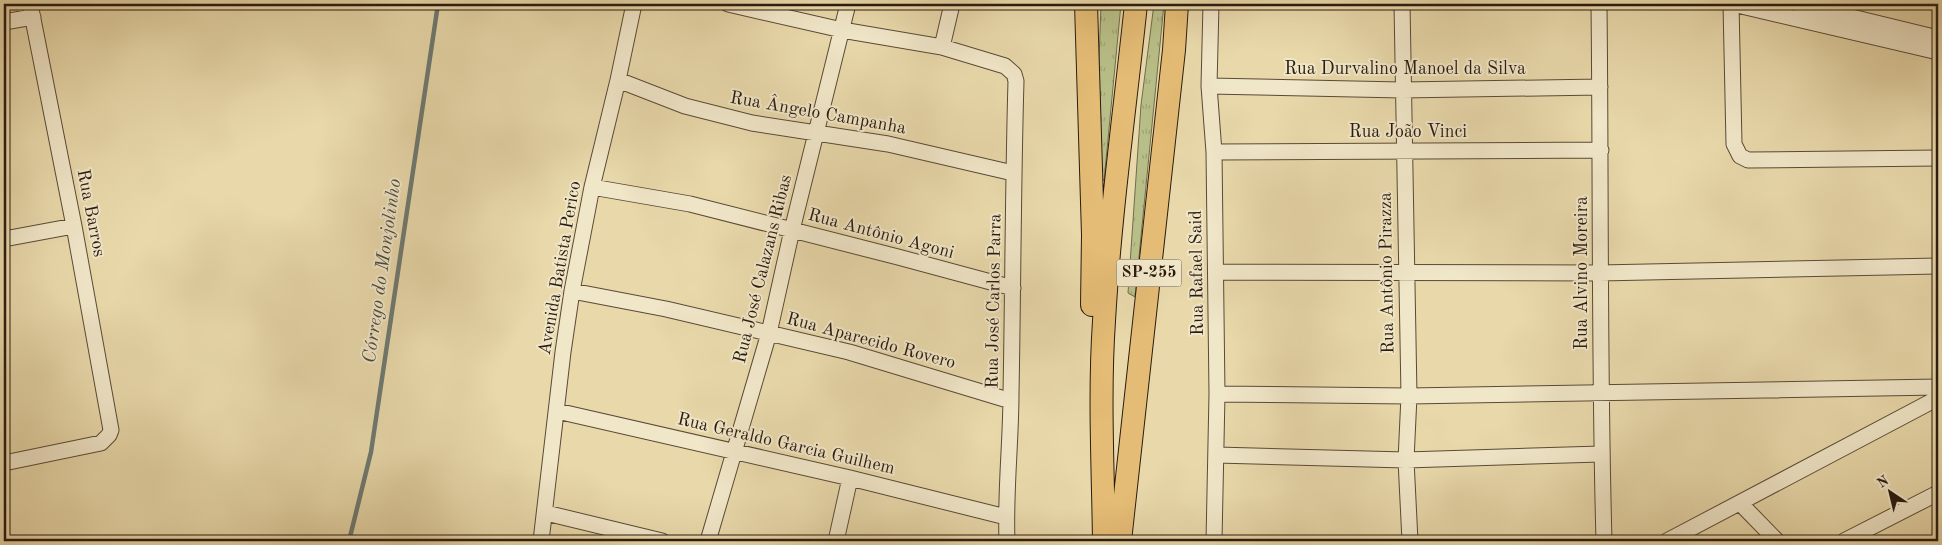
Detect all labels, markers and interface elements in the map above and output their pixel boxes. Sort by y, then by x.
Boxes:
street label: Rua Durvalino Manoel da Silva [1284,60,1526,78]
street label: Rua Ângelo Campanha [728,85,908,137]
street label: Rua João Vinci [1349,123,1467,141]
street label: Rua Barros [74,167,108,259]
street label: Rua José Calazans Ribas [731,173,795,365]
water label: Córrego do Monjolinho [361,177,405,364]
street label: Avenida Batista Perico [536,179,584,357]
street label: Rua Antônio Pirazza [1377,192,1397,354]
street label: Rua Alvino Moreira [1573,196,1591,350]
street label: Rua Antônio Agoni [806,206,956,262]
street label: Rua Rafael Said [1187,210,1207,336]
street label: Rua José Carlos Parra [983,213,1005,389]
road number: SP-255 [1116,260,1182,286]
street label: Rua Aparecido Rovero [784,310,958,372]
street label: Rua Geraldo Garcia Guilhem [675,410,897,478]
north arrow [1864,468,1914,518]
text: N [1875,473,1892,491]

